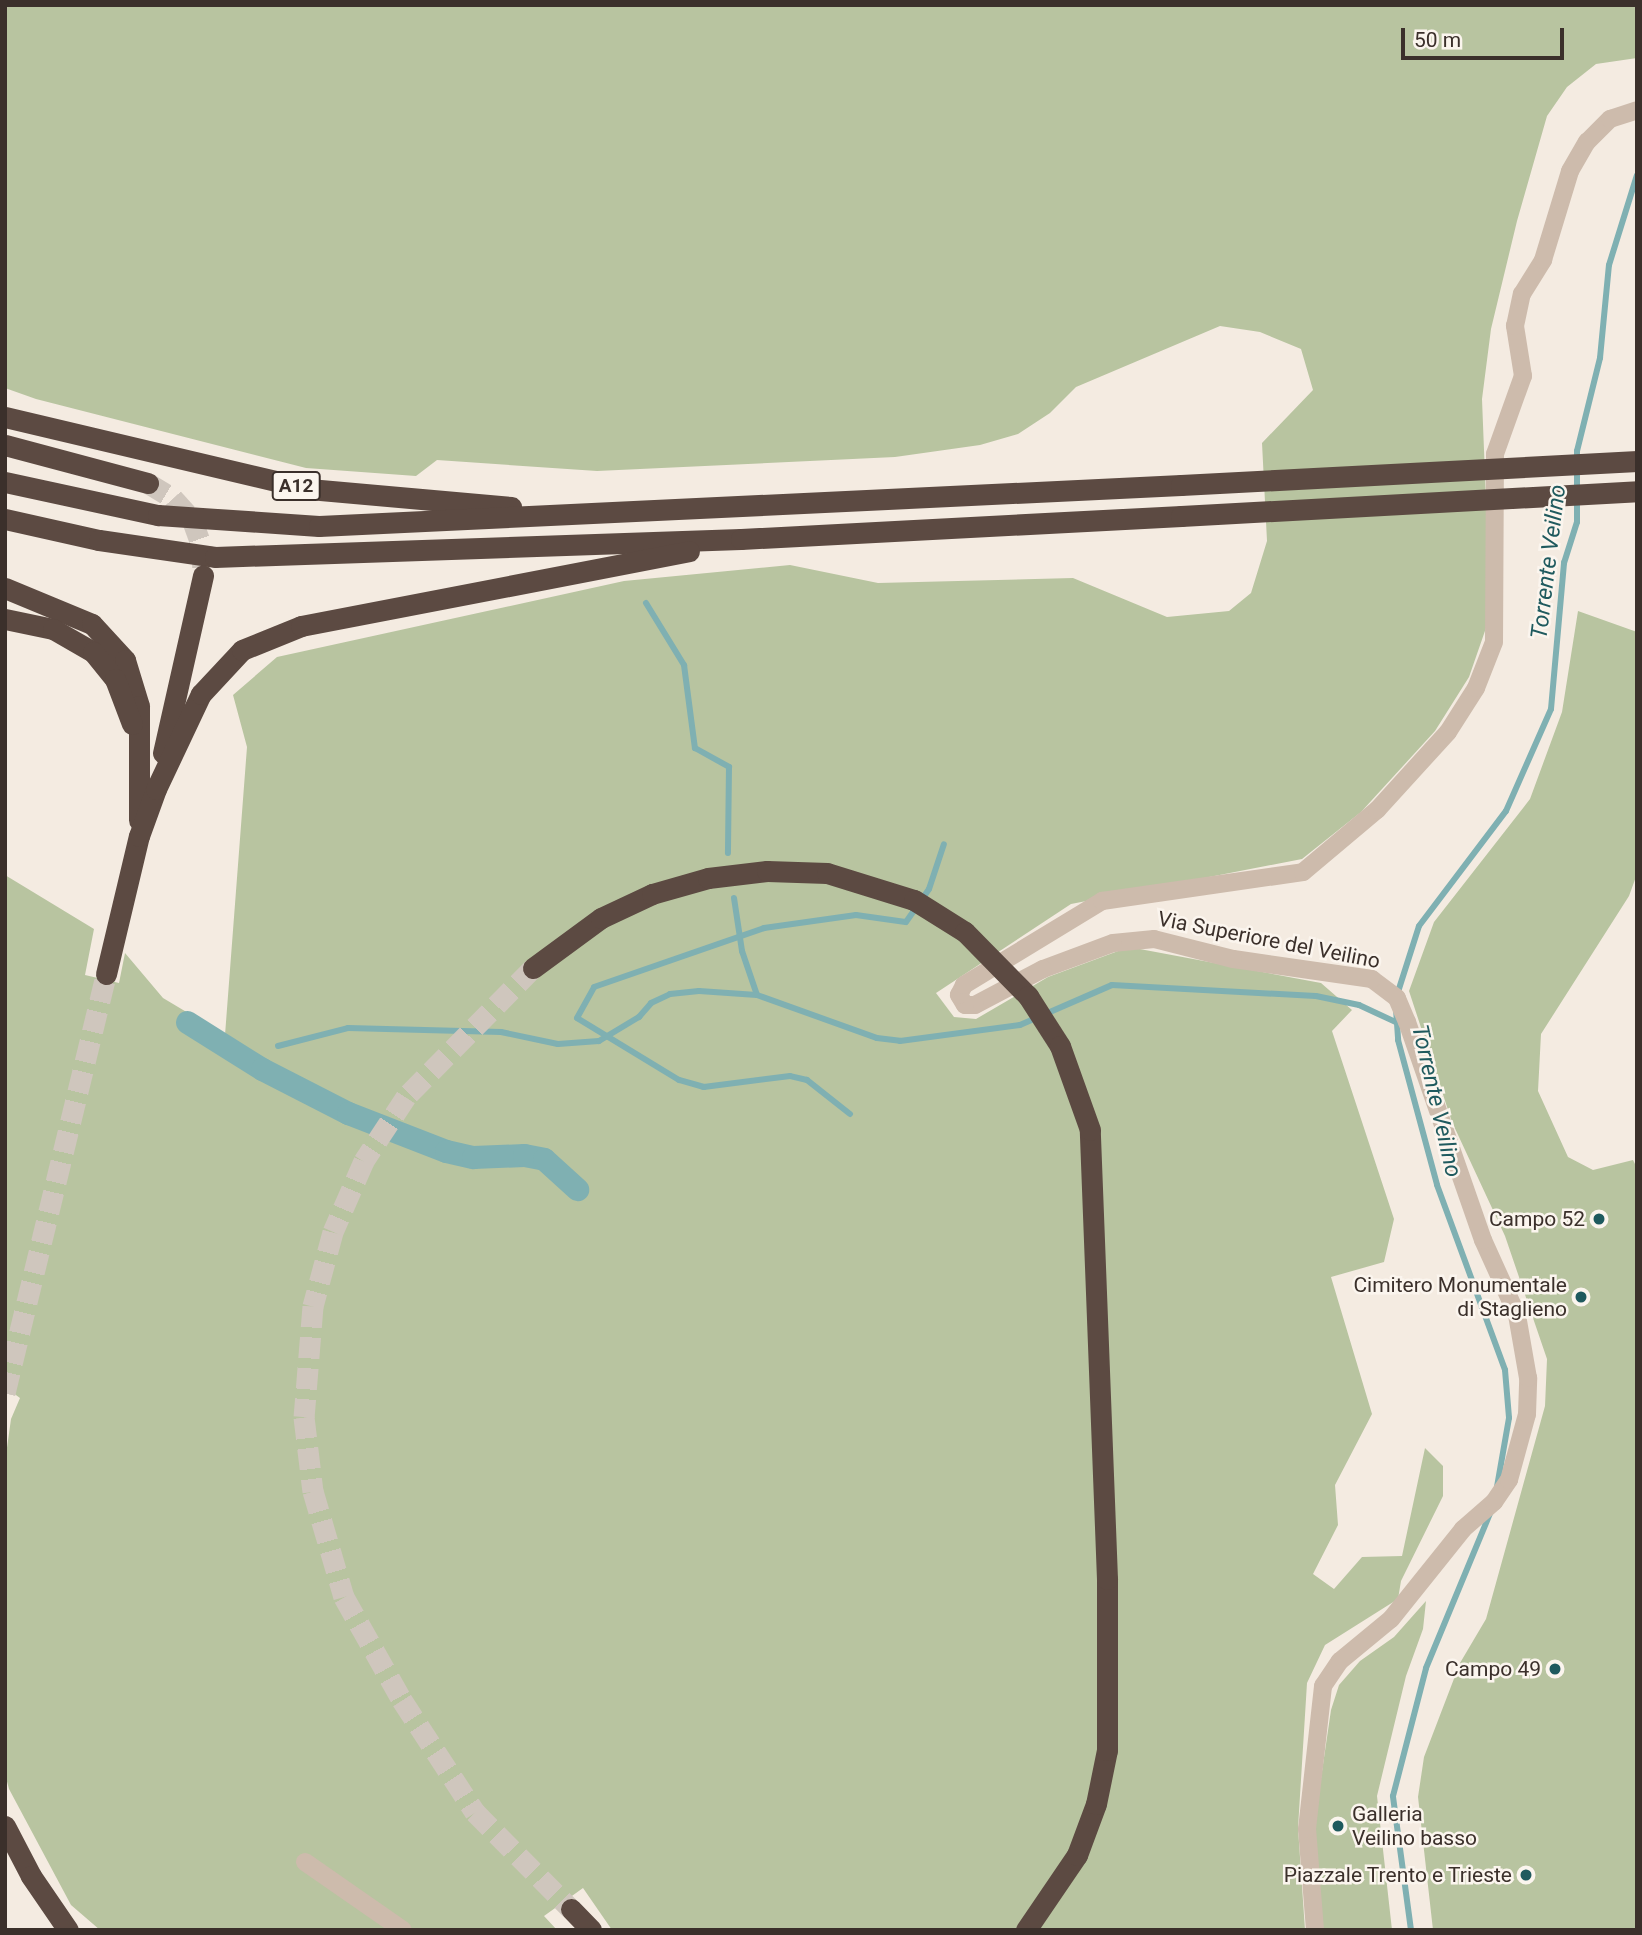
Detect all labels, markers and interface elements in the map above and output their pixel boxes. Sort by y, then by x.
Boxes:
scale bar [1404,14,1567,58]
text: 50 m [1414,28,1461,52]
road number: A12 [272,471,320,502]
water label: Torrente Veilino [1526,483,1572,641]
street label: Via Superiore del Veilino [1156,906,1382,974]
water label: Torrente Veilino [1405,1022,1467,1180]
place label: Campo 52 [1489,1206,1585,1232]
marker: Campo 52 [1591,1211,1607,1227]
place label: Cimitero Monumentale di Staglieno [1353,1272,1567,1322]
marker: Cimitero Monumentale di Staglieno [1573,1289,1589,1305]
place label: Campo 49 [1445,1656,1541,1682]
marker: Campo 49 [1547,1661,1563,1677]
place label: Galleria Veilino basso [1352,1801,1477,1851]
marker: Galleria Veilino basso [1330,1818,1346,1834]
place label: Piazzale Trento e Trieste [1283,1862,1512,1888]
marker: Piazzale Trento e Trieste [1518,1867,1534,1883]

